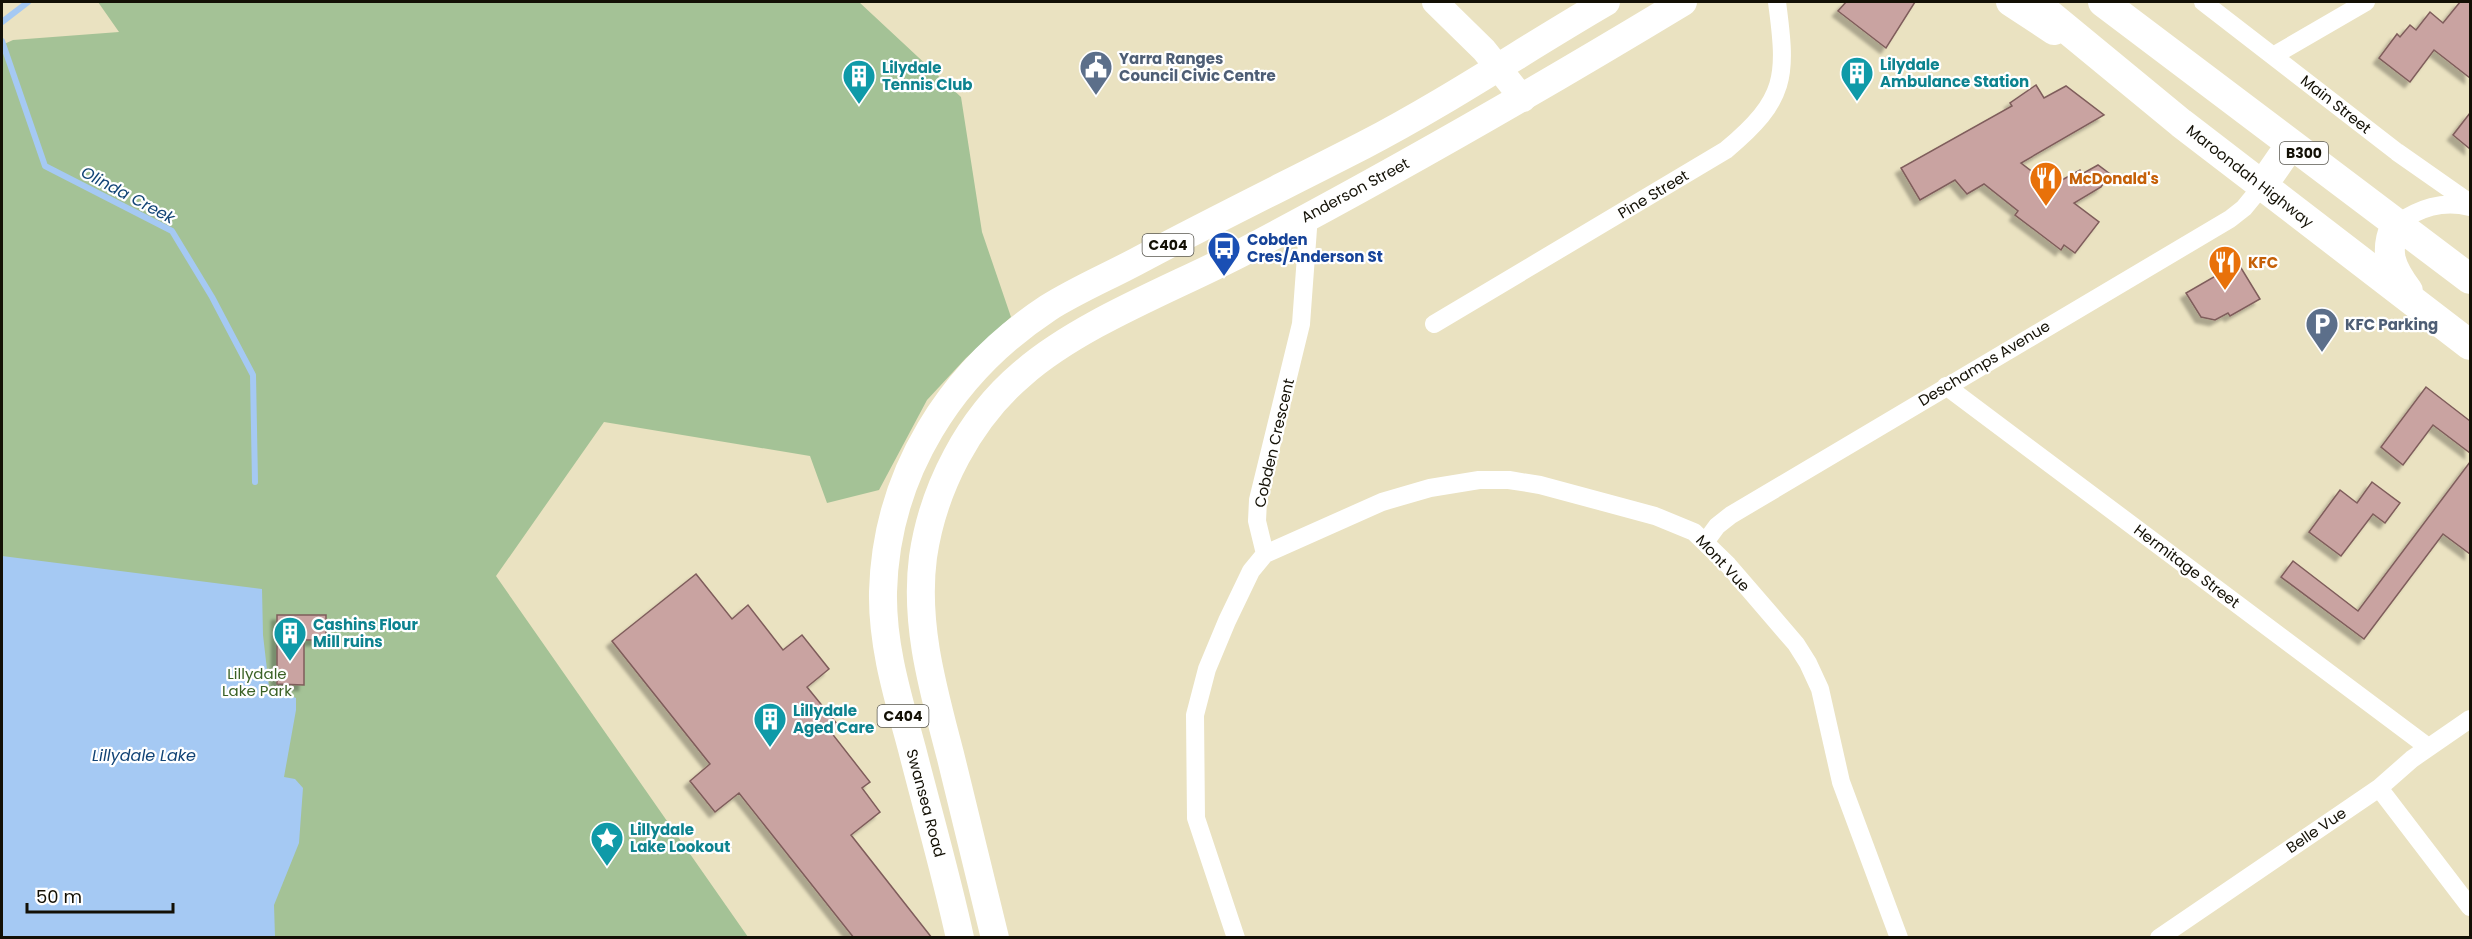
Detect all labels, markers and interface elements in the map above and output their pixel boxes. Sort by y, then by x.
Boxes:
place label: Yarra Ranges Council Civic Centre [1119,48,1276,86]
public building icon: Yarra Ranges Council Civic Centre [1078,49,1114,96]
place label: Lilydale Ambulance Station [1880,54,2029,92]
building icon: Lilydale Ambulance Station [1839,55,1875,102]
place label: Lilydale Tennis Club [882,57,972,95]
building icon: Lilydale Tennis Club [841,58,877,105]
street label: Main Street [2296,70,2376,138]
street label: Maroondah Highway [2182,120,2318,233]
road number: B300 [2280,142,2328,164]
street label: Anderson Street [1297,153,1413,227]
restaurant icon: McDonald's [2028,160,2064,207]
water label: Olinda Creek [77,161,180,230]
street label: Pine Street [1614,165,1692,223]
place label: McDonald's [2069,168,2159,189]
place label: Cobden Cres/Anderson St [1247,229,1383,267]
bus stop icon: Cobden Cres/Anderson St [1206,230,1242,277]
road number: C404 [1142,234,1194,256]
restaurant icon: KFC [2207,244,2243,291]
place label: KFC [2248,252,2278,273]
parking icon: KFC Parking [2304,306,2340,353]
place label: KFC Parking [2345,314,2438,335]
street label: Deschamps Avenue [1914,315,2054,411]
street label: Cobden Crescent [1249,376,1299,510]
street label: Hermitage Street [2130,519,2244,613]
street label: Mont Vue [1691,530,1755,596]
place label: Cashins Flour Mill ruins [313,614,418,652]
building icon: Cashins Flour Mill ruins [272,615,308,662]
park label: Lillydale Lake Park [222,663,292,701]
place label: Lillydale Aged Care [793,700,874,738]
building icon: Lillydale Aged Care [752,701,788,748]
road number: C404 [878,705,928,727]
water label: Lillydale Lake [92,744,196,767]
street label: Swansea Road [901,747,951,859]
street label: Belle Vue [2282,802,2350,858]
place label: Lillydale Lake Lookout [630,819,730,857]
place icon: Lillydale Lake Lookout [589,820,625,867]
scale bar [27,876,172,914]
text: 50 m [36,884,82,909]

